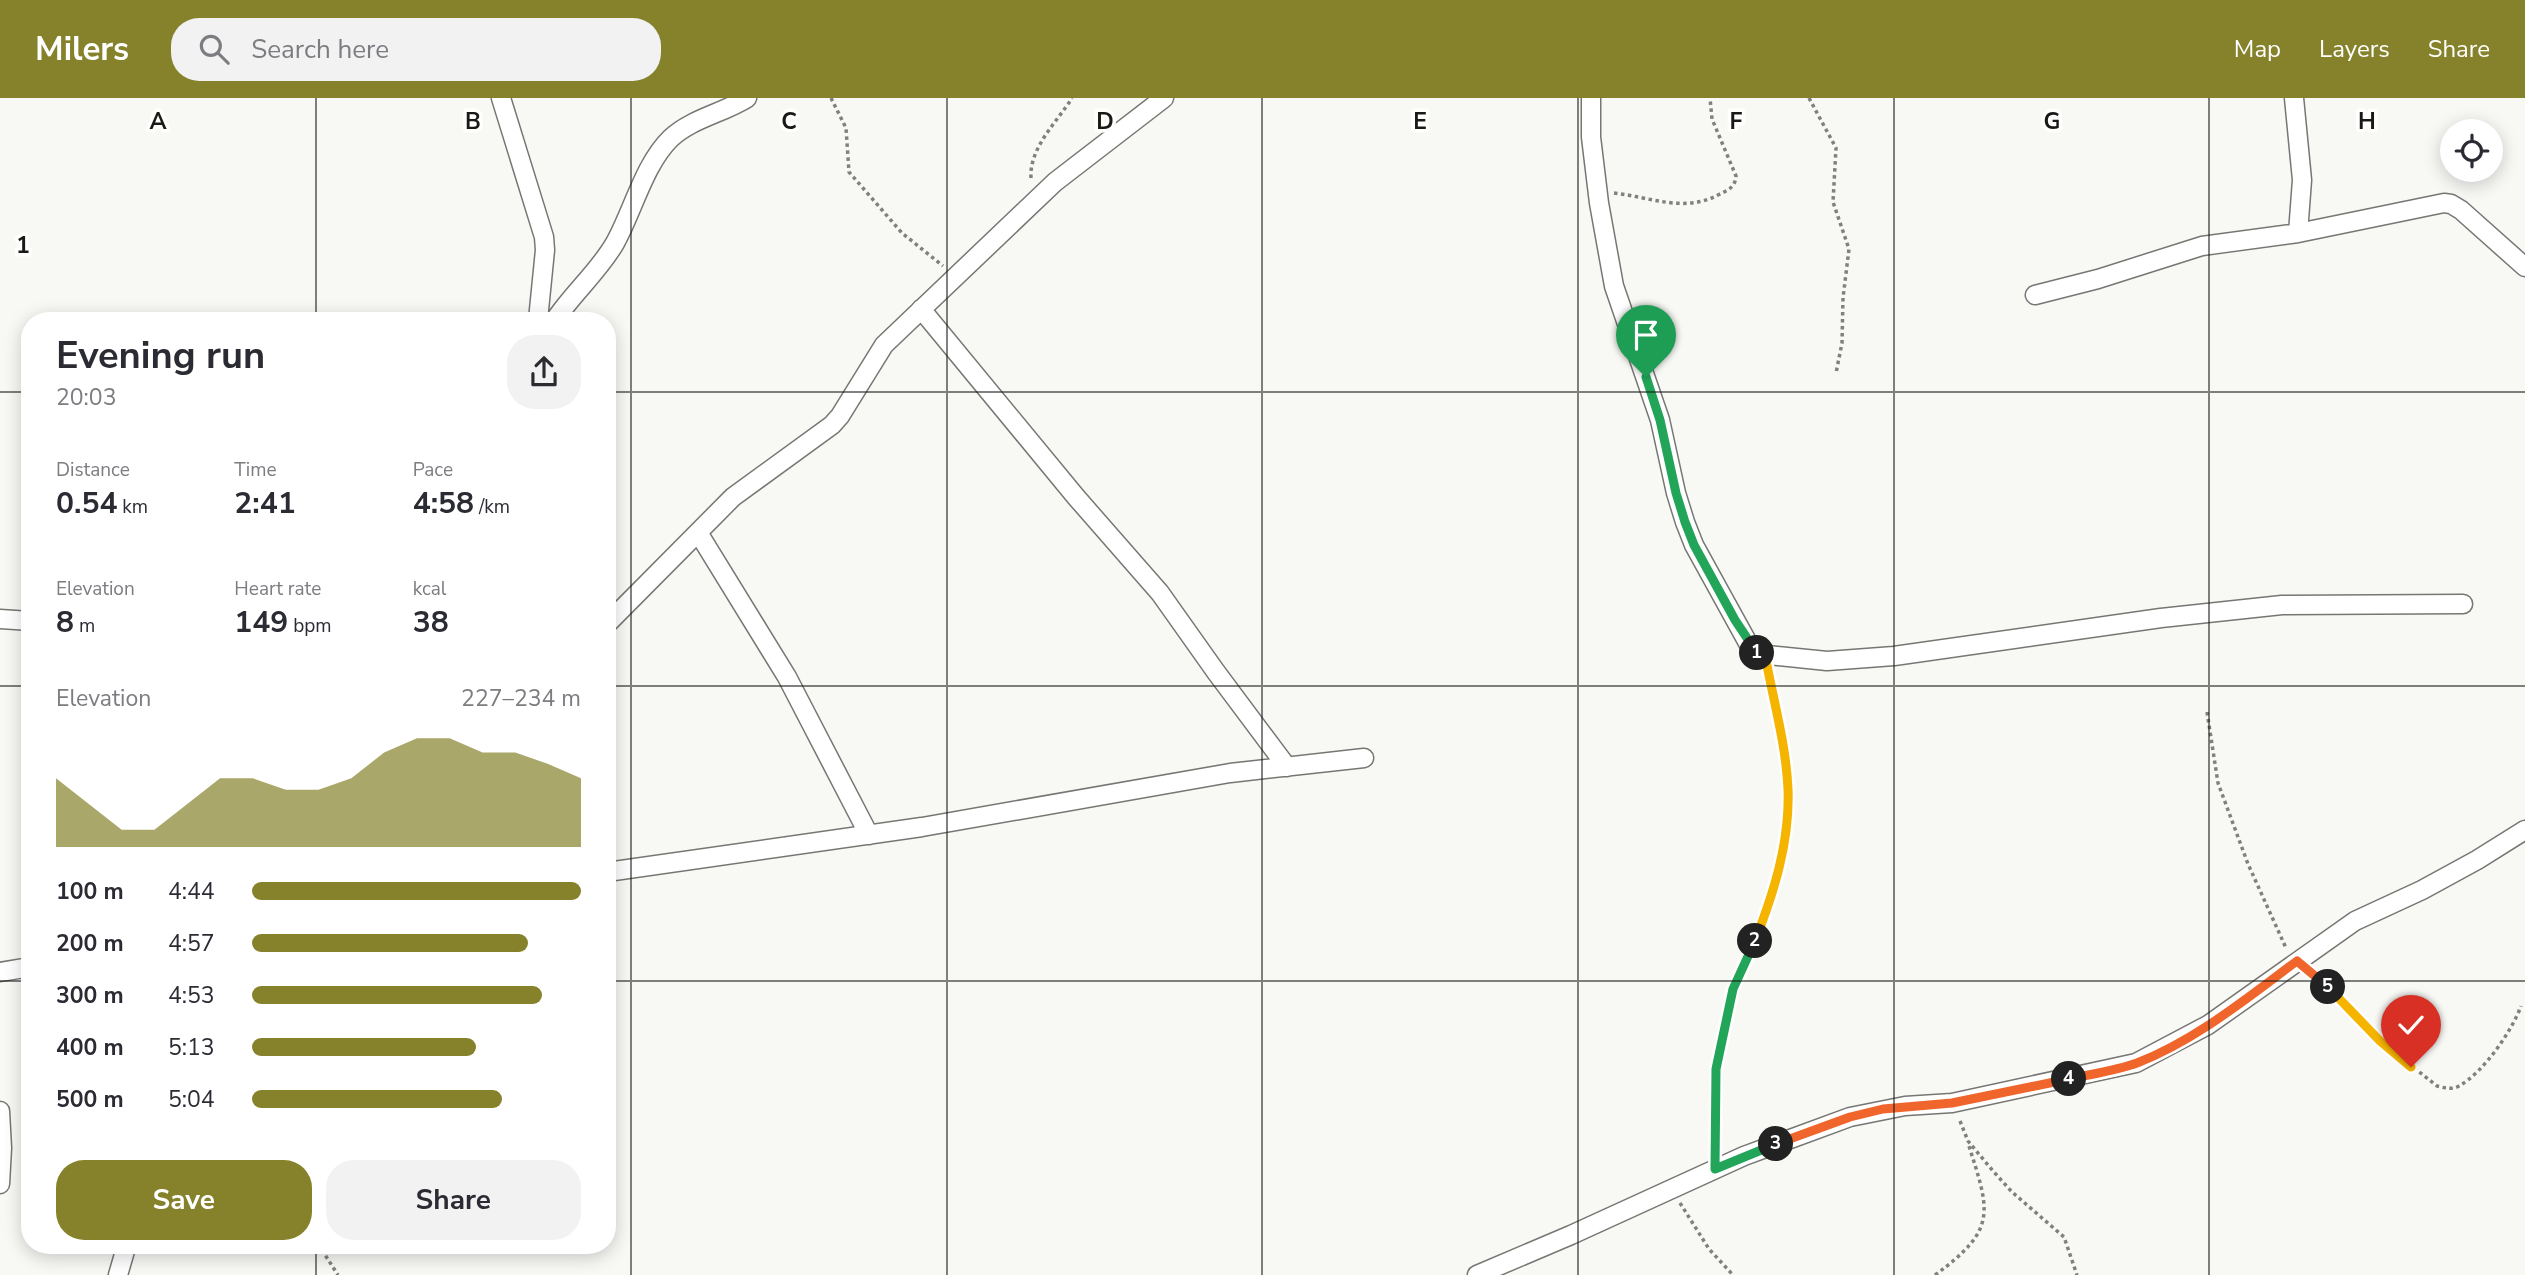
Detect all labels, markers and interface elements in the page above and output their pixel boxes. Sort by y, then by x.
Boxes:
search box [171,18,661,81]
text: Milers [35,27,129,72]
icon: search [195,30,233,68]
text: Search here [251,32,389,67]
text: Map [2234,33,2281,65]
text: Layers [2319,33,2390,65]
text: Share [2428,33,2490,65]
text: A [149,106,167,137]
text: B [465,106,481,137]
text: C [781,106,797,137]
text: D [1096,106,1114,137]
text: E [1413,106,1427,137]
text: F [1730,106,1743,137]
text: G [2044,106,2060,137]
text: H [2358,106,2376,137]
map controls [2440,119,2503,182]
button: locate [2440,119,2503,182]
text: 1 [16,230,30,261]
pin [1616,305,1676,377]
icon: arrive [1627,316,1665,354]
text: Evening run [56,330,265,381]
button: share [507,335,581,409]
text: 20:03 [56,382,116,413]
text: Distance [56,457,130,483]
text: Time [234,457,277,483]
text: Pace [413,457,453,483]
text: 0.54 [56,483,117,524]
text: 2:41 [234,483,296,524]
text: 4:58 [413,483,474,524]
text: km [117,494,148,520]
text: /km [474,494,510,520]
text: Elevation [56,576,135,602]
text: Heart rate [234,576,321,602]
text: kcal [413,576,446,602]
text: 8 [56,602,74,643]
text: 149 [234,602,288,643]
text: 38 [413,602,449,643]
text: m [74,613,95,639]
text: bpm [288,613,332,639]
pin: 1 [1740,636,1774,670]
text: 1 [1751,639,1762,665]
text: Elevation [56,683,151,714]
text: 227–234 m [461,683,581,714]
text: 100 m [56,876,124,907]
text: 4:44 [168,876,215,907]
pin: 2 [1738,924,1772,958]
text: 2 [1749,927,1760,953]
text: 200 m [56,928,124,959]
text: 4:57 [168,928,215,959]
pin: 5 [2310,970,2346,1004]
text: 5 [2322,973,2333,999]
text: 300 m [56,980,124,1011]
text: 4:53 [168,980,215,1011]
pin [2381,995,2441,1067]
icon: check [2392,1006,2430,1044]
text: 400 m [56,1032,124,1063]
text: 5:13 [168,1032,215,1063]
pin: 4 [2052,1062,2086,1096]
text: 4 [2063,1065,2074,1091]
text: 500 m [56,1084,124,1115]
text: 5:04 [168,1084,215,1115]
pin: 3 [1758,1126,1794,1162]
text: 3 [1770,1130,1781,1156]
button: Save [56,1160,312,1240]
button: Share [326,1160,581,1240]

